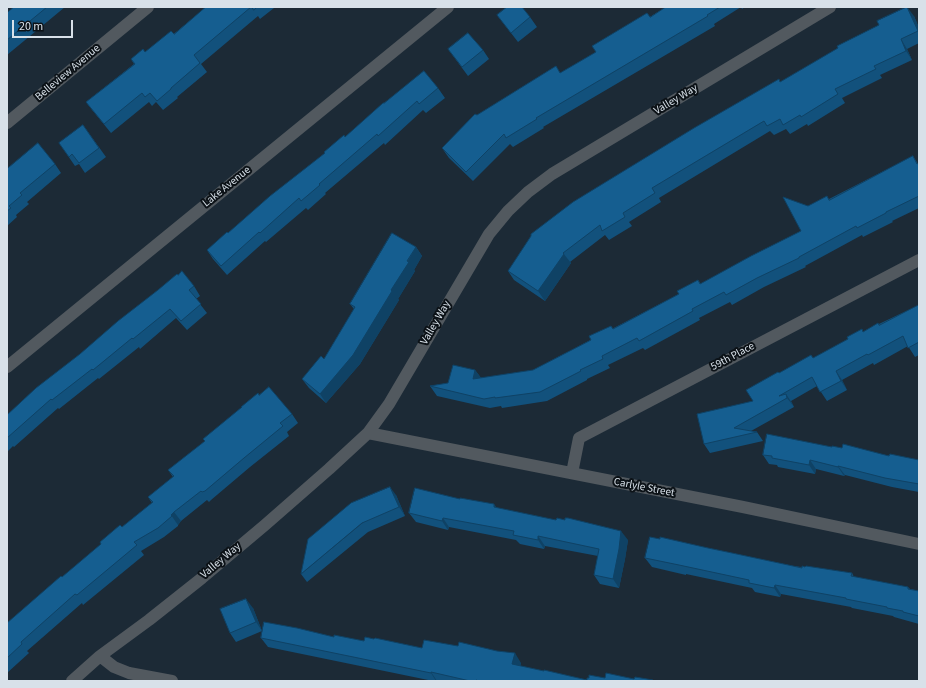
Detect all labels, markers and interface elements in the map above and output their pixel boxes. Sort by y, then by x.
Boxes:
scale bar [14,12,75,38]
text: 20 m [19,18,43,35]
street label: Belleview Avenue [33,42,103,104]
street label: Valley Way [652,82,700,118]
street label: Lake Avenue [200,164,254,210]
street label: Valley Way [418,299,454,347]
street label: 59th Place [709,340,757,374]
street label: Carlyle Street [613,476,675,500]
street label: Valley Way [198,540,244,582]

